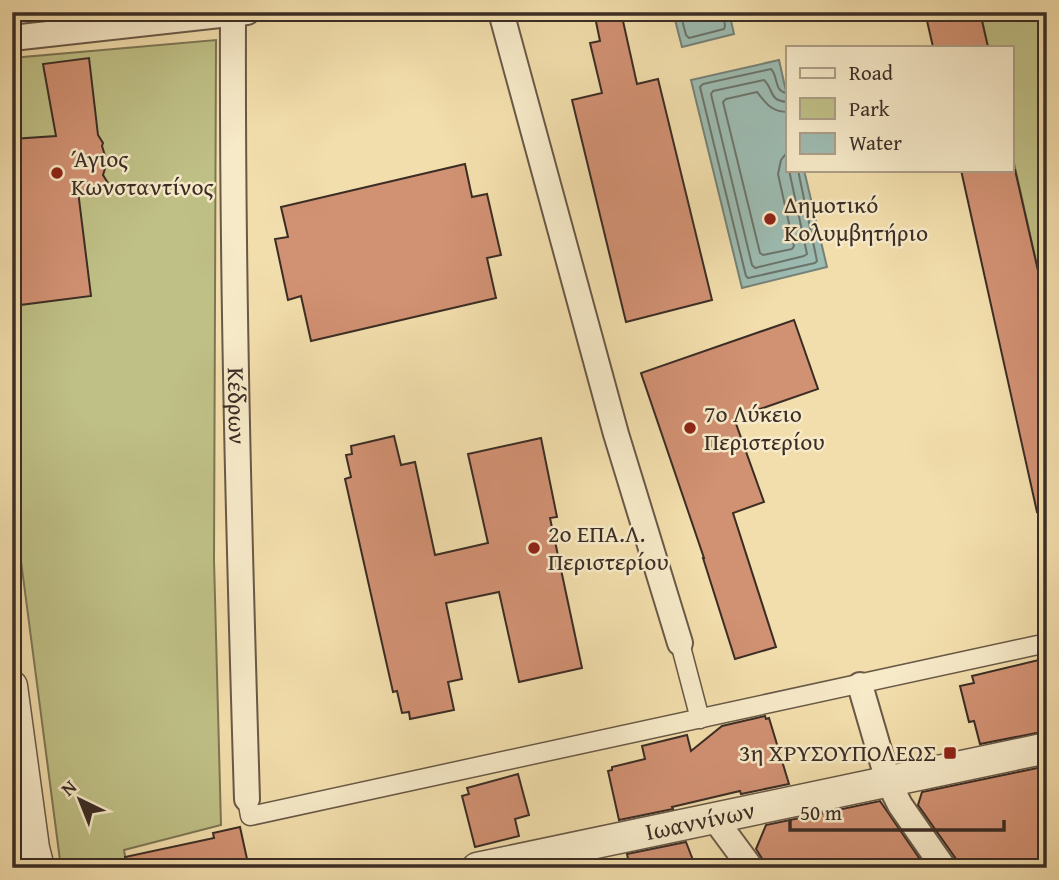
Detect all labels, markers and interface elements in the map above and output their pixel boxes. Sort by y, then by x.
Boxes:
legend [786,46,1014,172]
text: Road [849,57,894,88]
text: Park [849,93,890,124]
text: Water [849,127,902,158]
place label: Άγιος Κωνσταντίνος [71,141,214,204]
marker: Άγιος Κωνσταντίνος [49,165,65,181]
place label: Δημοτικό Κολυμβητήριο [784,187,928,250]
marker: Δημοτικό Κολυμβητήριο [762,211,778,227]
street label: Κέδρων [219,367,255,445]
place label: 7ο Λύκειο Περιστερίου [704,396,825,459]
marker: 7ο Λύκειο Περιστερίου [682,420,698,436]
place label: 2ο ΕΠΑ.Λ. Περιστερίου [548,516,669,579]
marker: 2ο ΕΠΑ.Λ. Περιστερίου [526,540,542,556]
place label: 3η ΧΡΥΣΟΥΠΟΛΕΩΣ [739,735,936,770]
marker: 3η ΧΡΥΣΟΥΠΟΛΕΩΣ [942,745,958,761]
north arrow [46,764,116,834]
text: N [54,773,83,802]
scale bar [790,789,1003,833]
street label: Ιωαννίνων [642,792,758,849]
text: 50 m [800,797,842,828]

